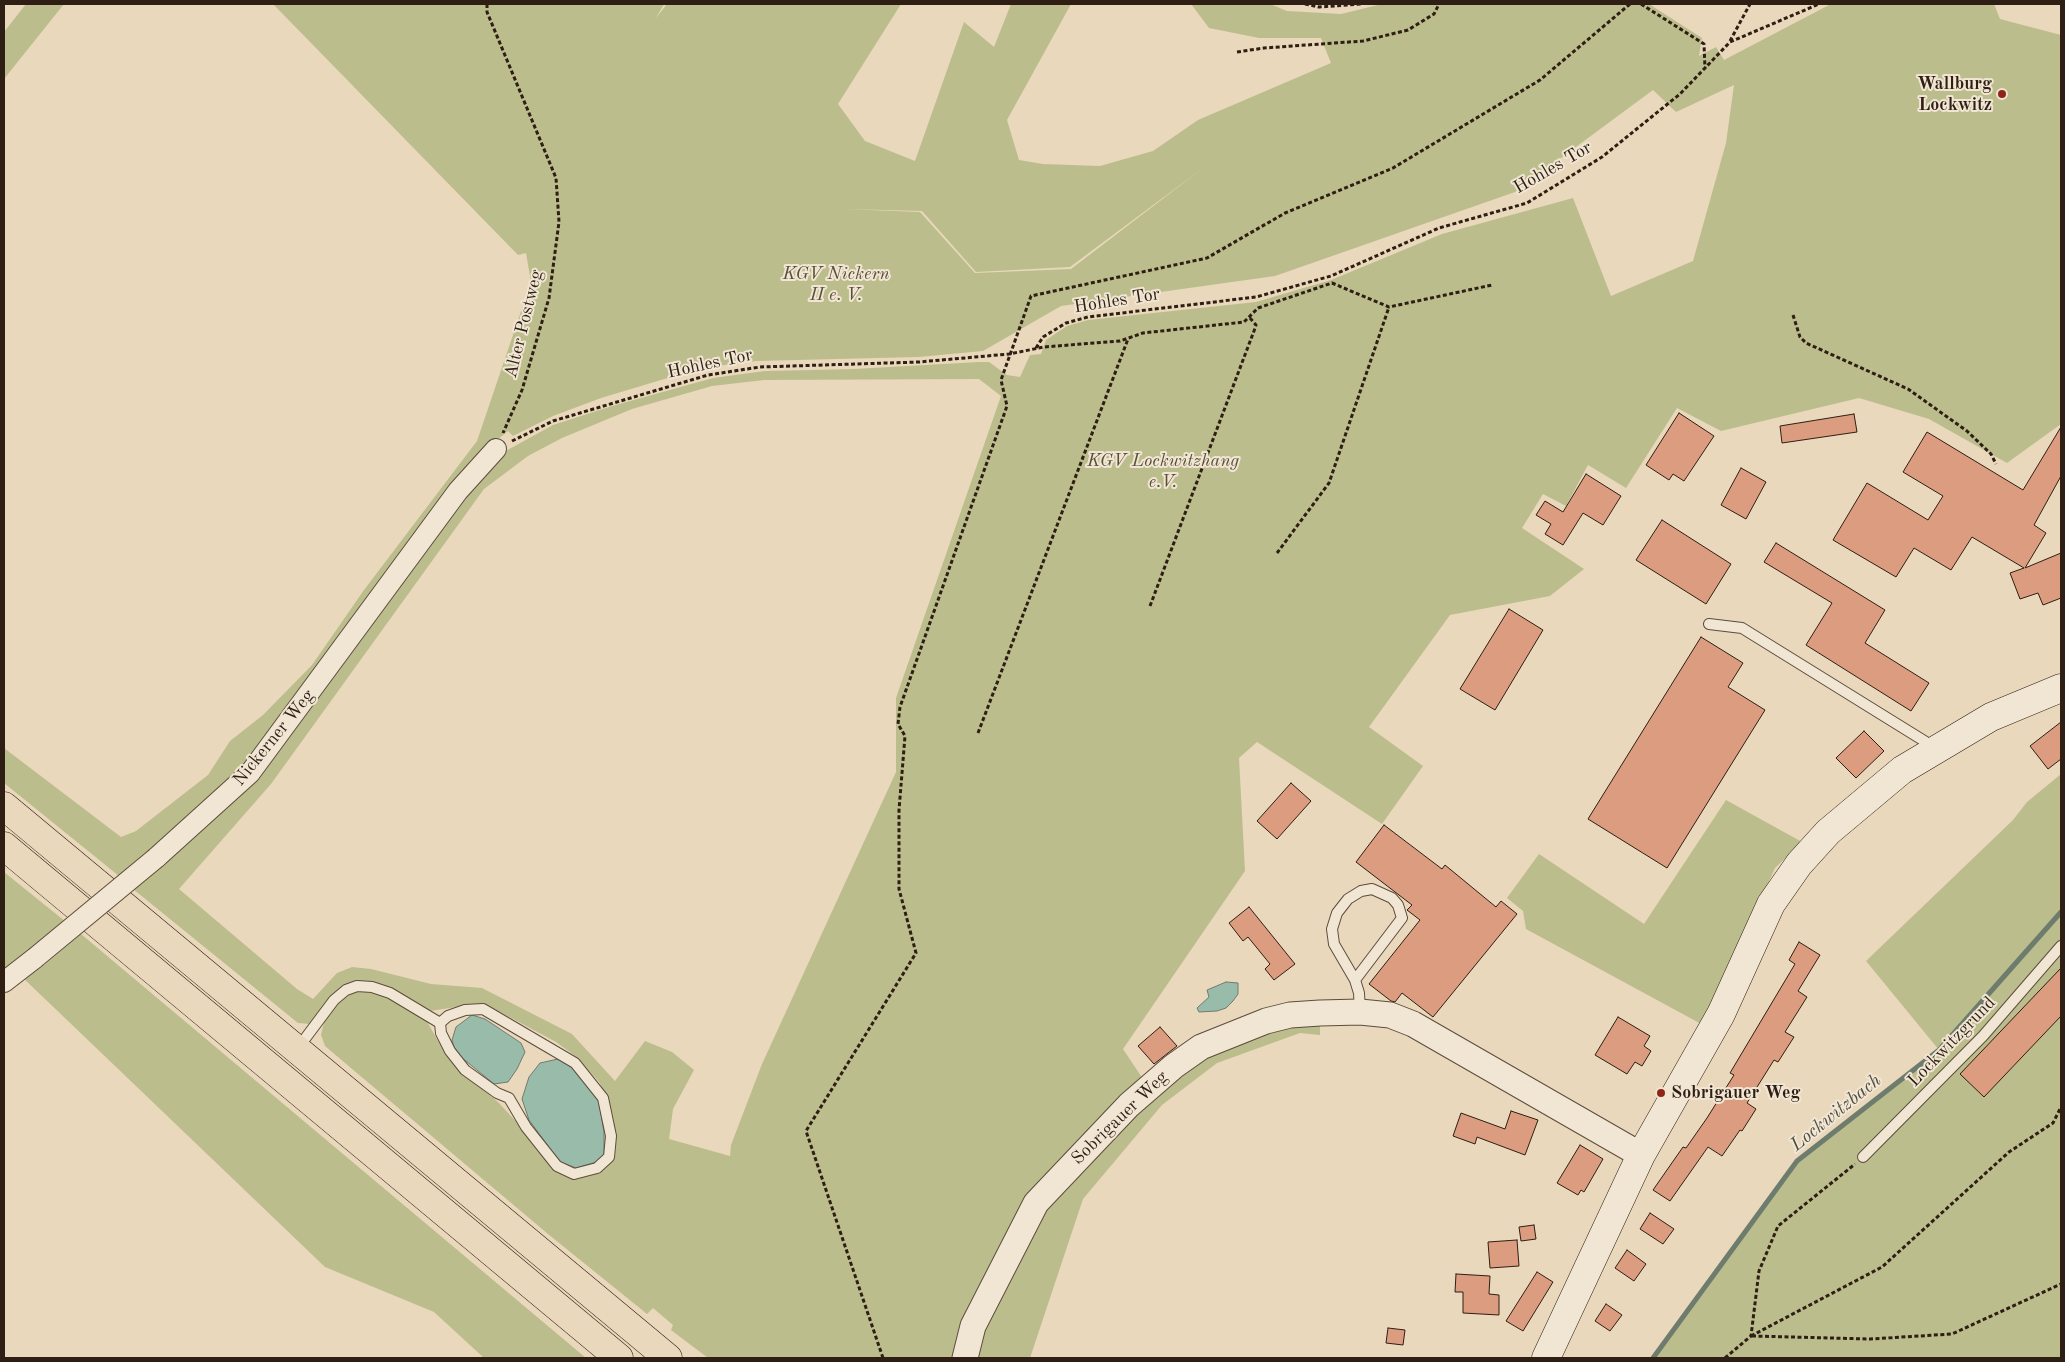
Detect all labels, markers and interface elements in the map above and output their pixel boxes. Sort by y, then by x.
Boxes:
place label: Wallburg Lockwitz [1917,73,1992,116]
marker: Wallburg Lockwitz [1996,88,2008,100]
street label: Hohles Tor [1510,137,1596,199]
park label: KGV Nickern II e. V. [783,263,889,306]
street label: Alter Postweg [500,268,548,380]
street label: Hohles Tor [1072,284,1162,318]
street label: Hohles Tor [665,344,755,384]
park label: KGV Lockwitzhang e.V. [1087,450,1239,492]
street label: Nickerner Weg [229,686,319,790]
street label: Lockwitzgrund [1904,992,2000,1092]
street label: Sobrigauer Weg [1067,1066,1173,1170]
water label: Lockwitzbach [1786,1069,1886,1157]
place label: Sobrigauer Weg [1671,1082,1800,1104]
marker: Sobrigauer Weg [1655,1087,1667,1099]

